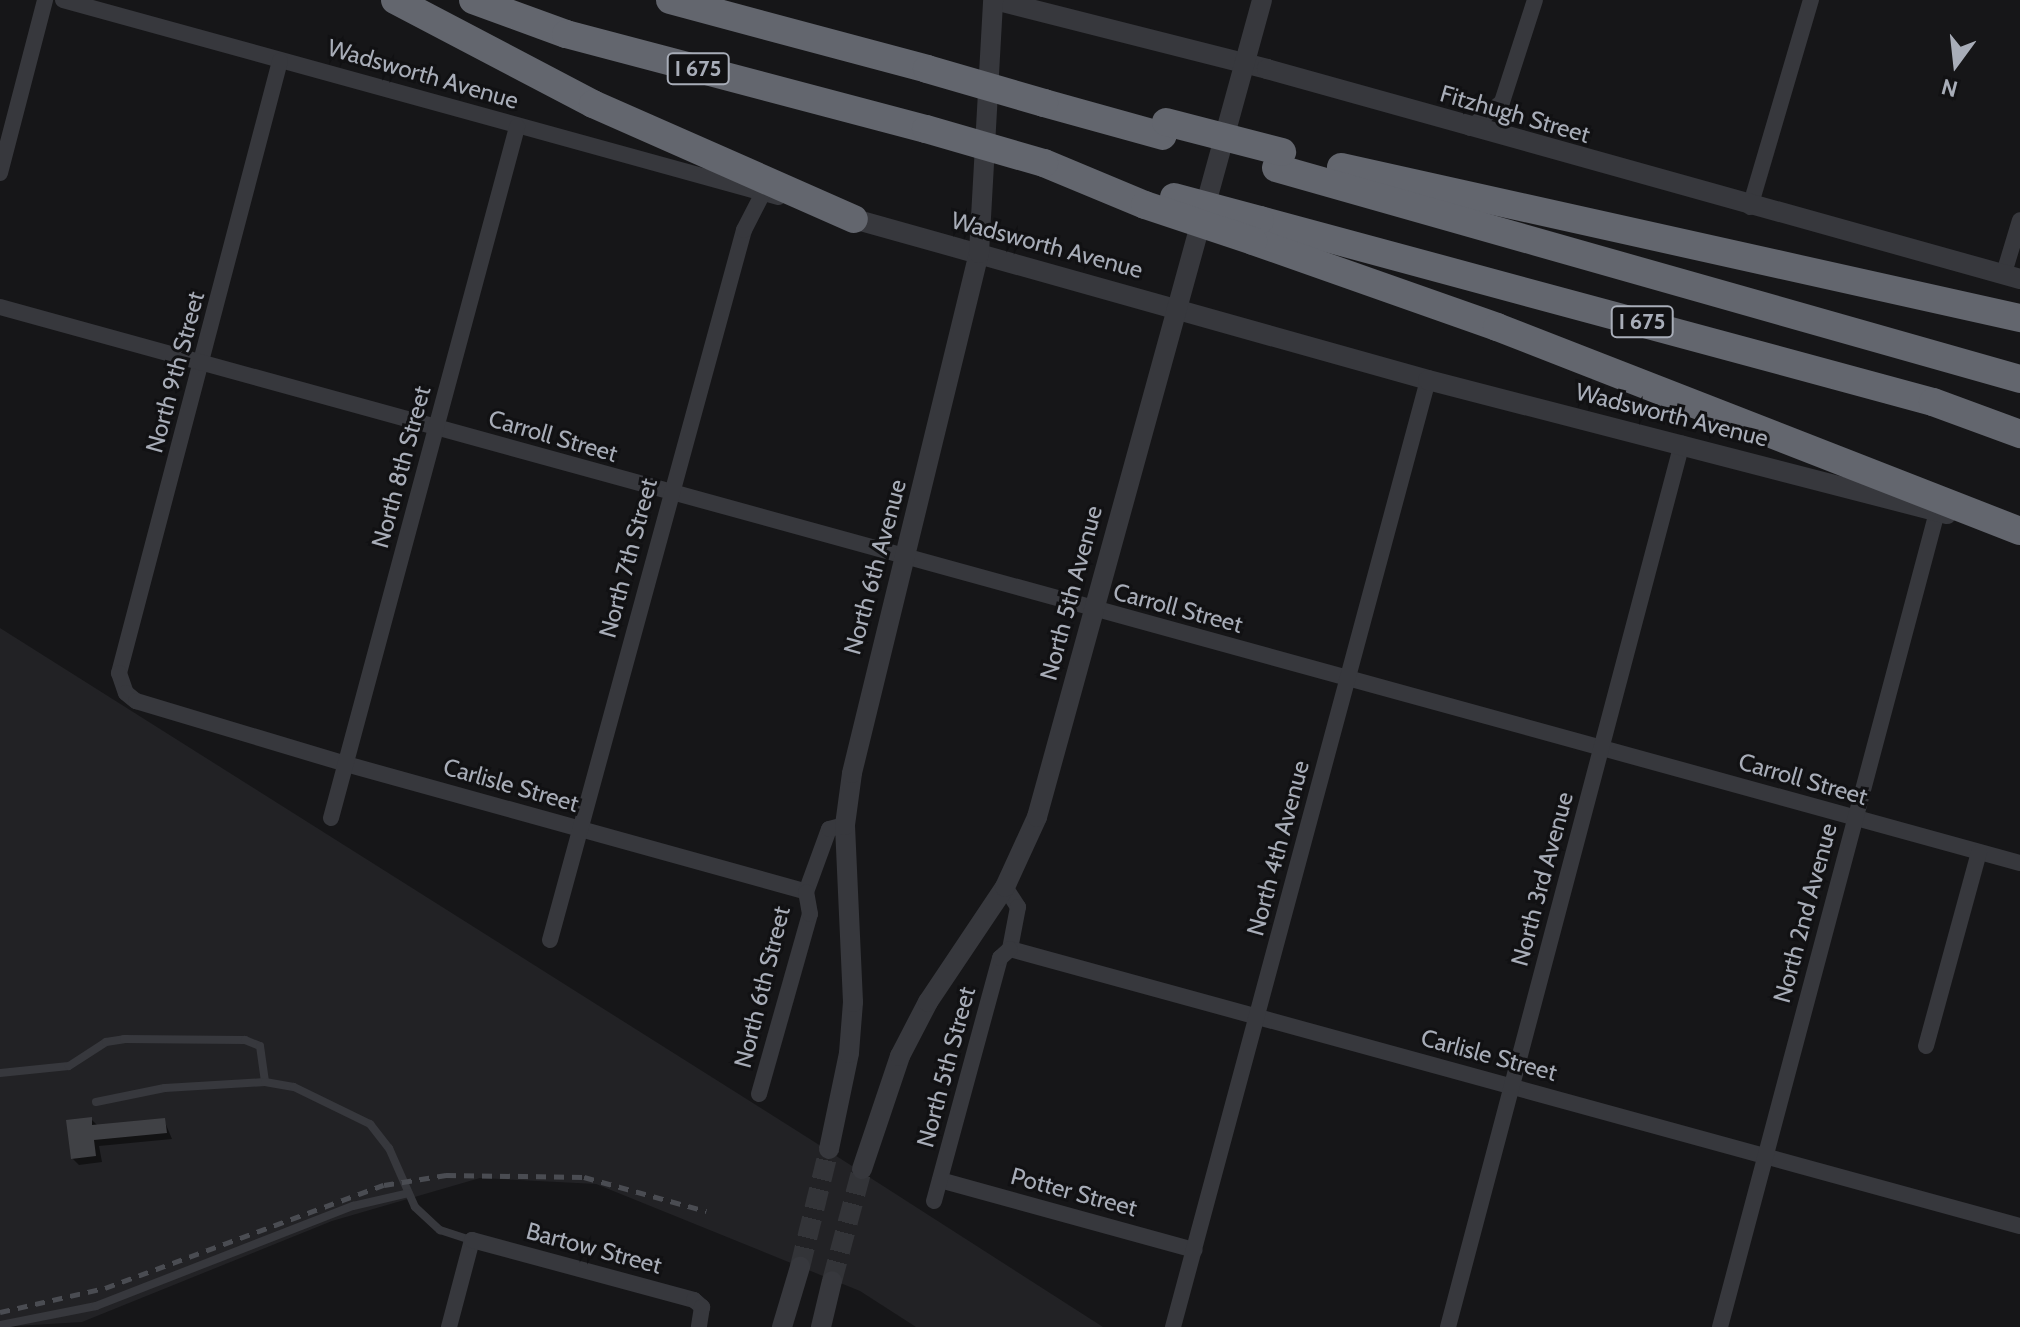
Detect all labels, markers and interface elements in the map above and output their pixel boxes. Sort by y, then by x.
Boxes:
north arrow [1916,24,1996,104]
street label: Wadsworth Avenue [324,33,522,115]
road number: I 675 [666,51,730,87]
text: N [1939,73,1961,103]
street label: Fitzhugh Street [1437,79,1593,149]
street label: Wadsworth Avenue [948,206,1146,284]
street label: North 9th Street [140,288,210,456]
road number: I 675 [1610,304,1674,340]
street label: Wadsworth Avenue [1573,377,1771,453]
street label: North 8th Street [366,383,436,551]
street label: Carroll Street [485,404,621,468]
street label: North 7th Street [593,475,663,641]
street label: North 6th Avenue [838,476,912,658]
street label: North 5th Avenue [1034,503,1108,683]
street label: Carroll Street [1110,577,1246,639]
street label: Carroll Street [1735,747,1871,811]
street label: Carlisle Street [440,752,582,818]
street label: North 4th Avenue [1241,757,1315,939]
street label: North 3rd Avenue [1505,789,1579,969]
street label: North 2nd Avenue [1767,820,1843,1006]
street label: North 6th Street [728,903,796,1071]
street label: North 5th Street [911,984,981,1150]
street label: Carlisle Street [1418,1023,1560,1087]
street label: Potter Street [1008,1161,1140,1223]
street label: Bartow Street [523,1216,665,1280]

